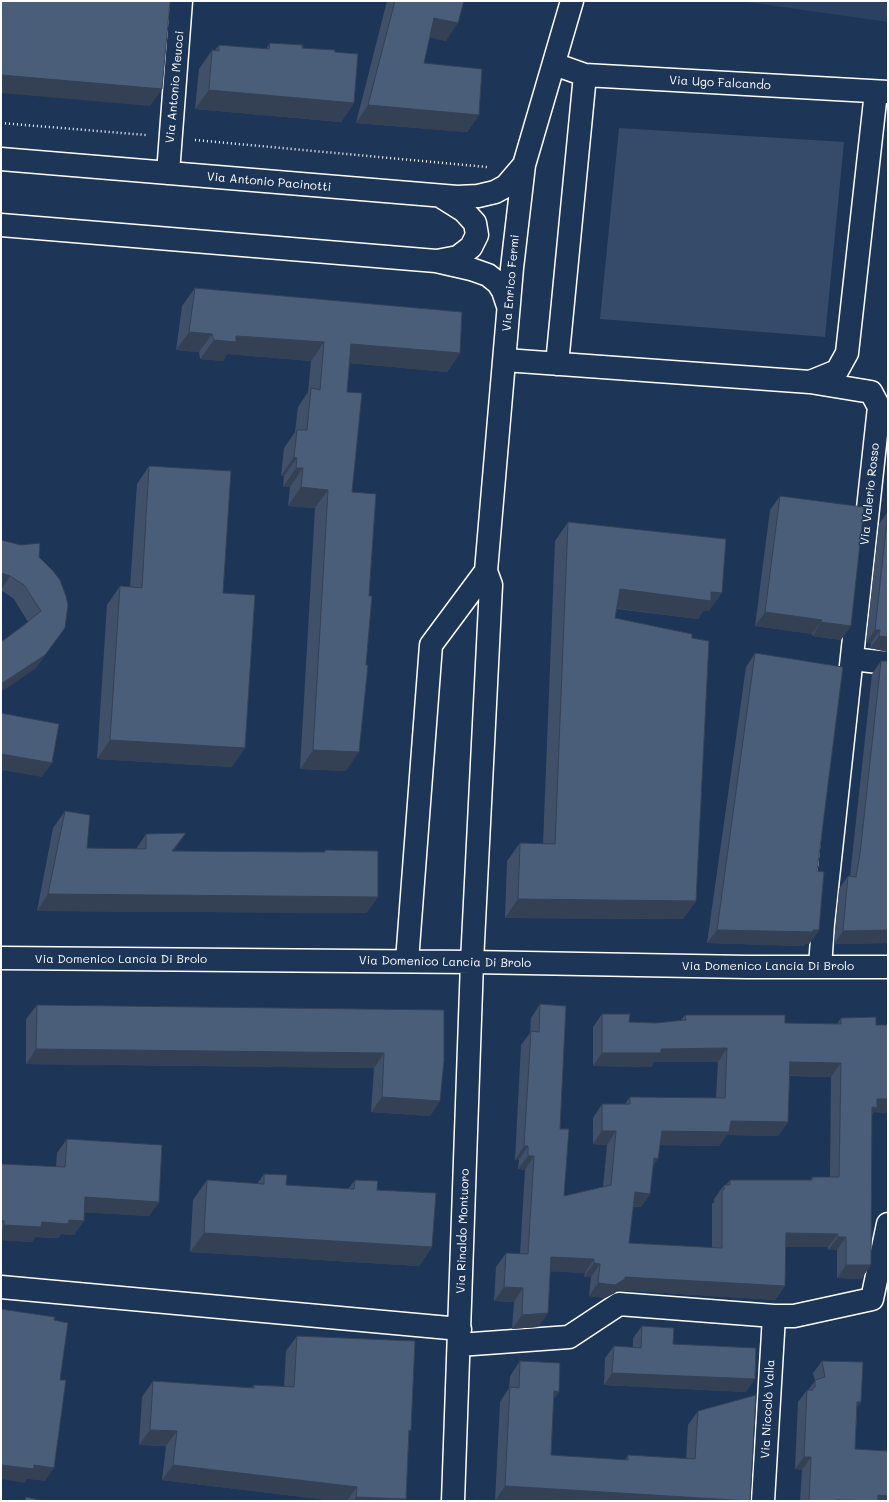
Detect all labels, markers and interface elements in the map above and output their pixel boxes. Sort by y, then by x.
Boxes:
street label: Via Antonio Meucci [163,30,187,144]
street label: Via Ugo Falcando [669,73,771,93]
street label: Via Antonio Pacinotti [206,169,332,195]
street label: Via Enrico Fermi [500,234,522,332]
street label: Via Valerio Rosso [857,442,883,546]
street label: Via Domenico Lancia Di Brolo [35,952,207,966]
street label: Via Domenico Lancia Di Brolo [359,953,531,971]
street label: Via Domenico Lancia Di Brolo [682,959,854,973]
street label: Via Rinaldo Montuoro [454,1168,472,1294]
street label: Via Niccolò Valla [758,1359,778,1459]

